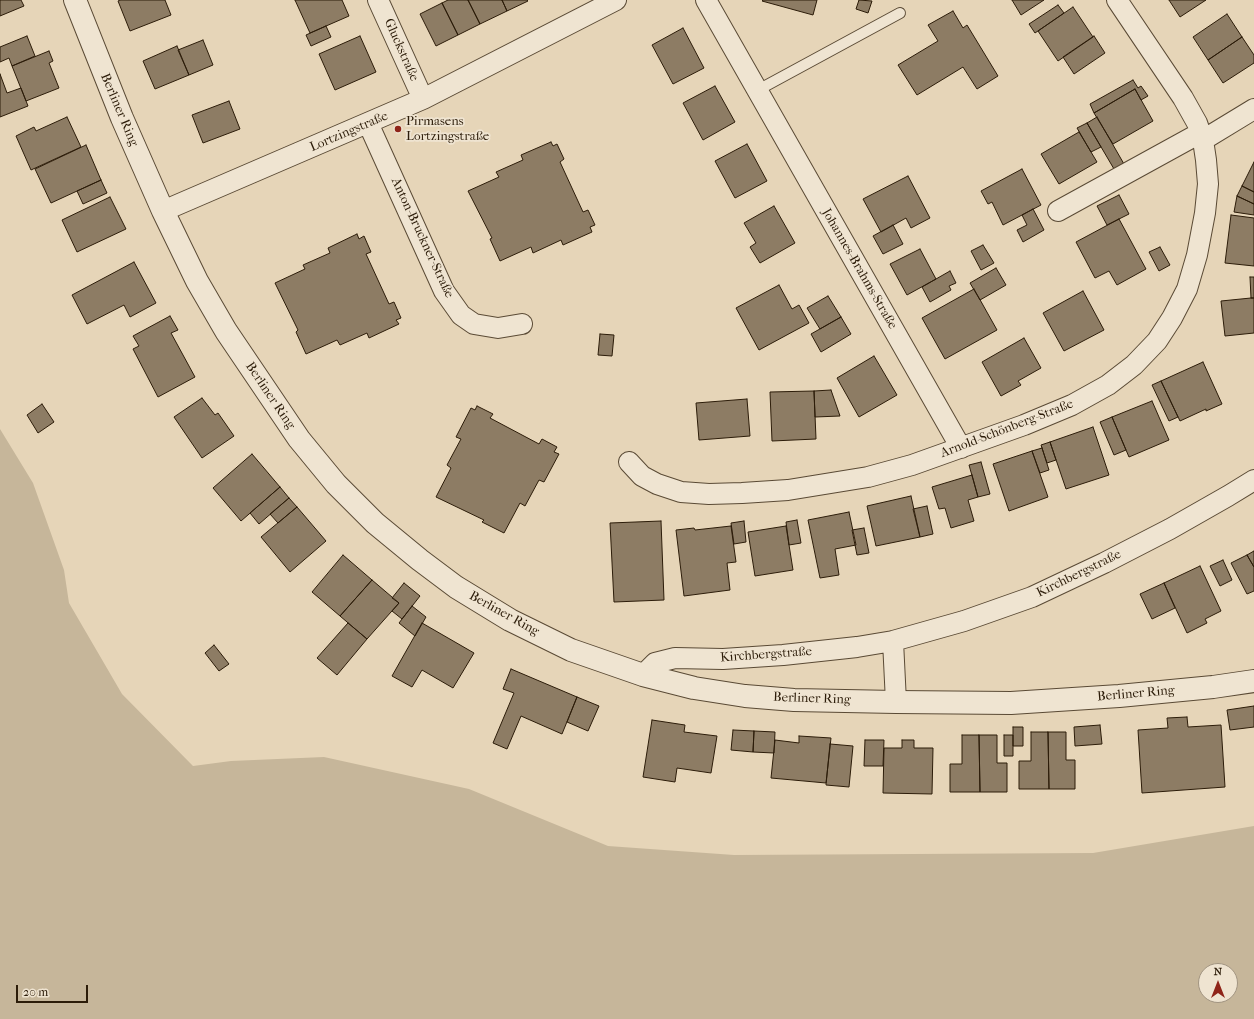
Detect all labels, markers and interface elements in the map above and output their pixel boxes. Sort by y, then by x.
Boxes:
street label: Gluckstraße [380,16,422,84]
street label: Berliner Ring [97,71,141,149]
street label: Lortzingstraße [308,109,390,155]
place label: Pirmasens Lortzingstraße [406,114,489,145]
marker: Pirmasens Lortzingstraße [393,124,403,134]
street label: Anton-Bruckner-Straße [387,175,457,301]
street label: Johannes-Brahms-Straße [818,206,900,332]
street label: Berliner Ring [242,359,298,433]
street label: Arnold-Schönberg-Straße [938,396,1076,462]
street label: Kirchbergstraße [1034,547,1124,601]
street label: Berliner Ring [466,588,542,640]
street label: Kirchbergstraße [720,644,812,666]
street label: Berliner Ring [1097,683,1175,705]
street label: Berliner Ring [773,690,851,708]
north arrow [1198,963,1238,1003]
text: N [1214,965,1222,978]
scale bar [18,977,90,1003]
text: 20 m [23,985,48,999]

